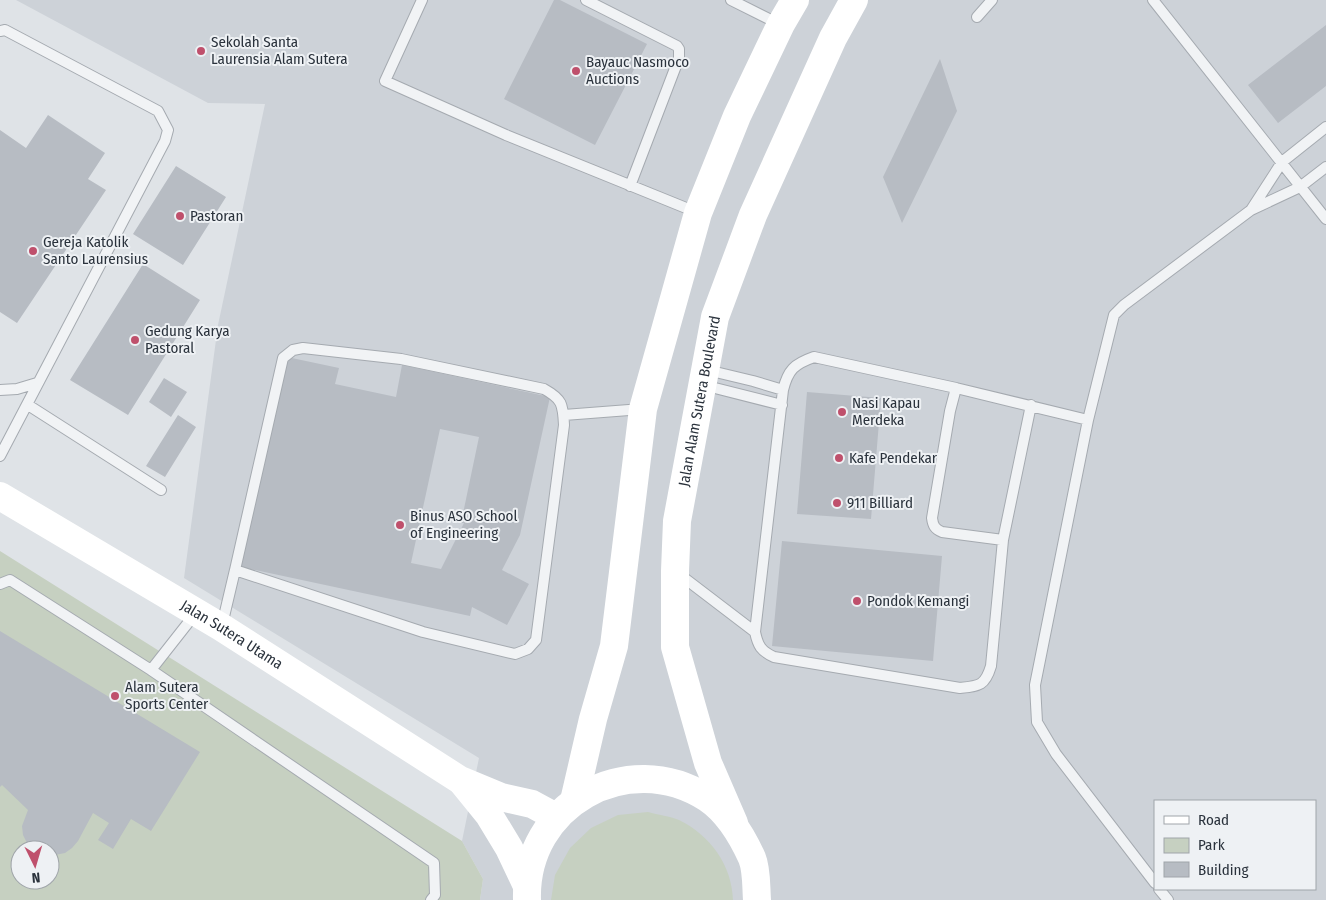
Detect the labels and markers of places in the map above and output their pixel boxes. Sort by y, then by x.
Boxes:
place label: Sekolah Santa Laurensia Alam Sutera [211,33,348,68]
marker: Sekolah Santa Laurensia Alam Sutera [195,45,207,57]
place label: Bayauc Nasmoco Auctions [586,53,689,88]
marker: Bayauc Nasmoco Auctions [570,65,582,77]
place label: Pastoran [190,207,243,225]
marker: Pastoran [174,210,186,222]
place label: Gereja Katolik Santo Laurensius [43,233,148,268]
marker: Gereja Katolik Santo Laurensius [27,245,39,257]
place label: Gedung Karya Pastoral [145,322,230,357]
marker: Gedung Karya Pastoral [129,334,141,346]
place label: Nasi Kapau Merdeka [852,394,920,429]
marker: Nasi Kapau Merdeka [836,406,848,418]
place label: Kafe Pendekar [849,449,938,467]
marker: Kafe Pendekar [833,452,845,464]
place label: 911 Billiard [847,494,913,512]
marker: 911 Billiard [831,497,843,509]
place label: Binus ASO School of Engineering [410,507,517,542]
marker: Binus ASO School of Engineering [394,519,406,531]
place label: Pondok Kemangi [867,592,969,610]
marker: Pondok Kemangi [851,595,863,607]
place label: Alam Sutera Sports Center [125,678,209,713]
marker: Alam Sutera Sports Center [109,690,121,702]

